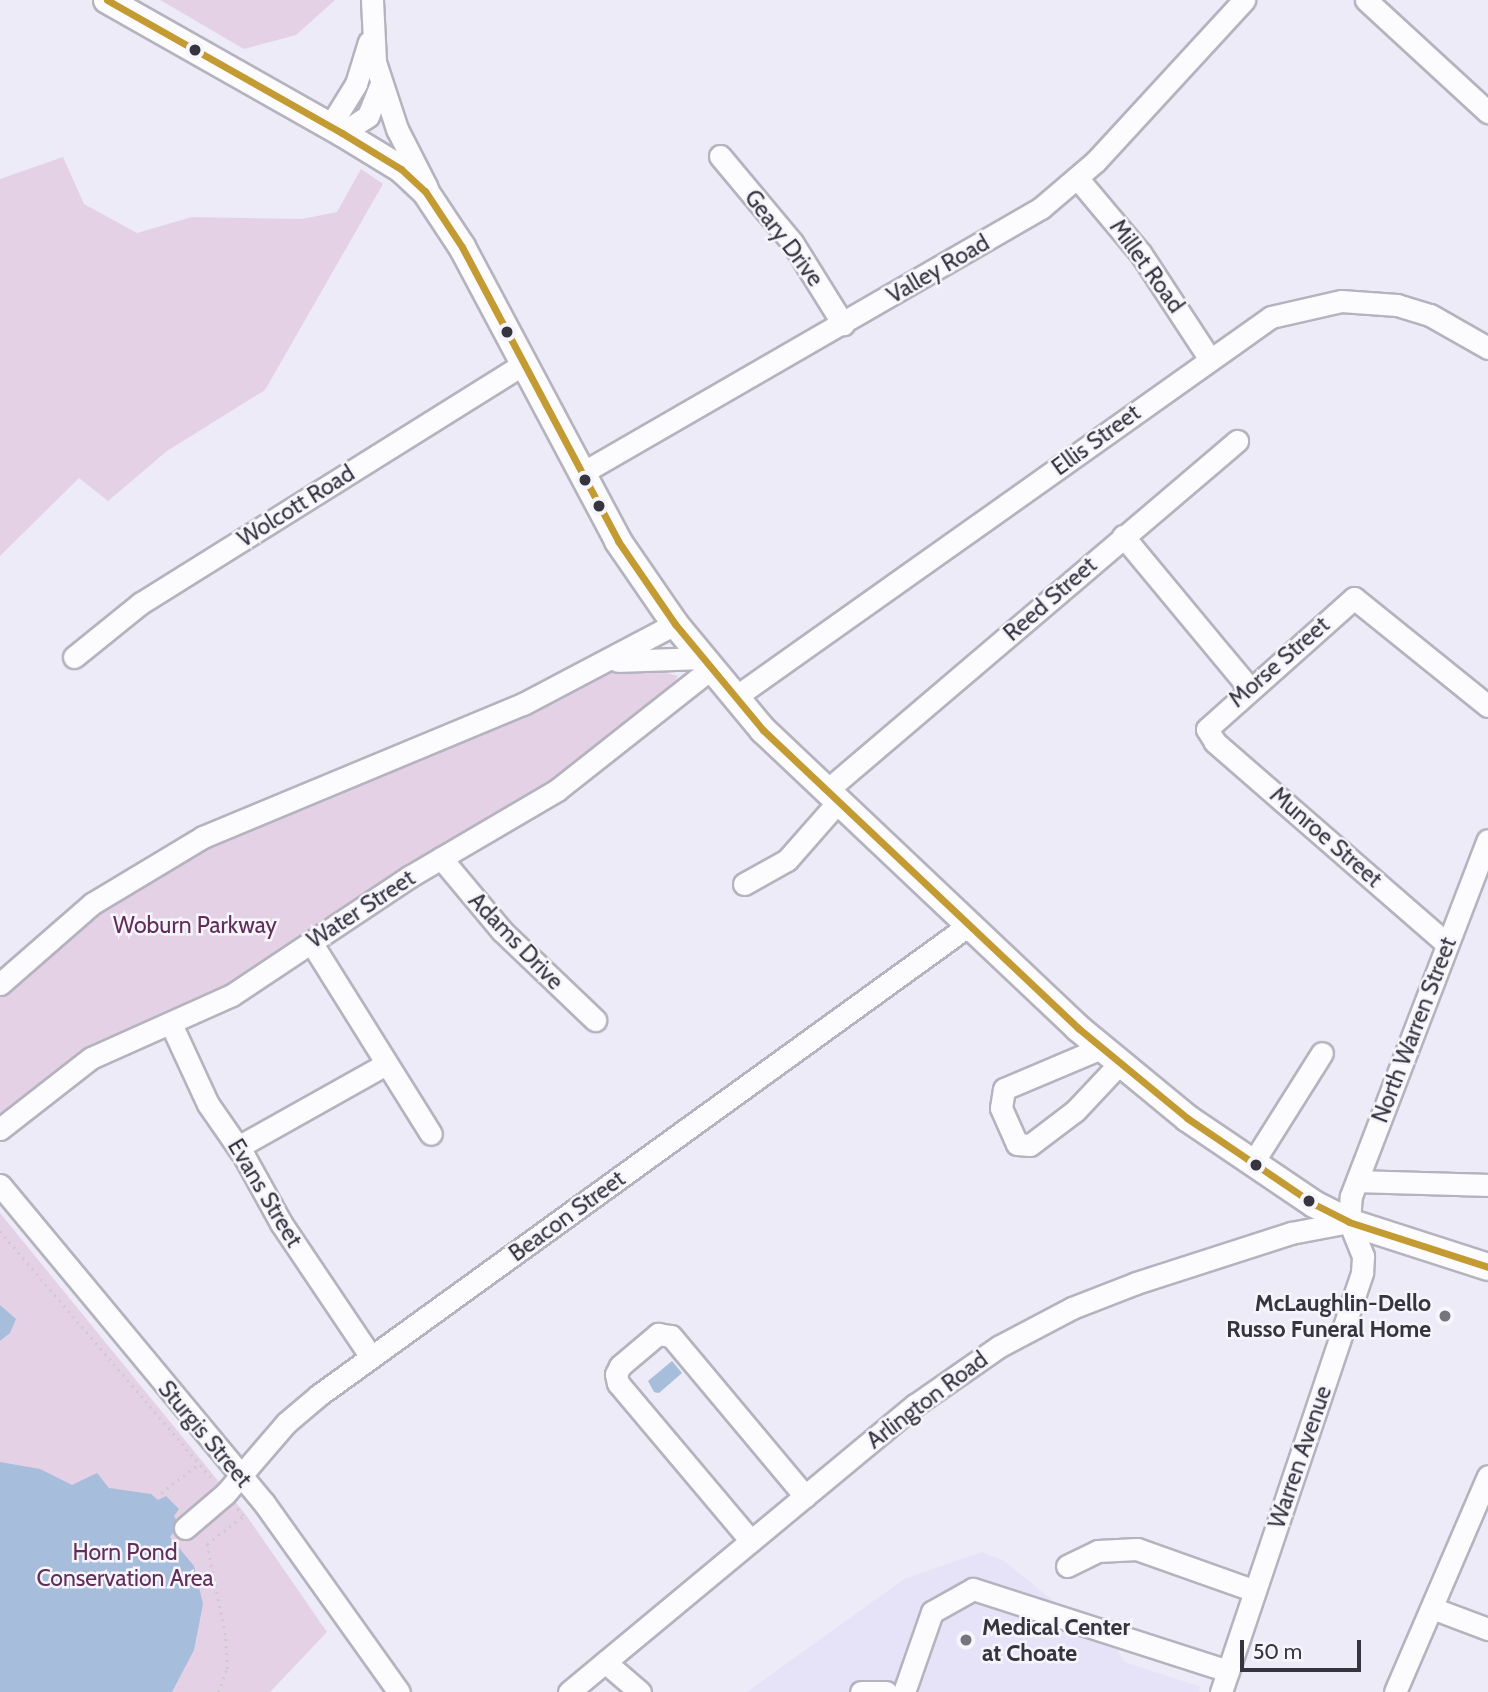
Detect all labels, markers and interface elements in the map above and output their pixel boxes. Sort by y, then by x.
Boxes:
unlabelled marker [188,43,202,57]
street label: Geary Drive [739,184,829,292]
street label: Millet Road [1104,214,1190,318]
street label: Valley Road [882,229,994,309]
unlabelled marker [500,325,514,339]
street label: Ellis Street [1047,399,1145,481]
street label: Wolcott Road [233,459,359,553]
unlabelled marker [578,473,592,487]
unlabelled marker [592,499,606,513]
street label: Reed Street [998,551,1102,647]
street label: Morse Street [1223,611,1335,713]
street label: Munroe Street [1264,781,1388,893]
street label: Water Street [302,864,420,954]
street label: Adams Drive [463,887,569,995]
park label: Woburn Parkway [113,911,277,939]
street label: North Warren Street [1366,933,1462,1127]
street label: Evans Street [222,1134,308,1252]
unlabelled marker [1249,1158,1263,1172]
street label: Beacon Street [504,1165,630,1267]
unlabelled marker [1302,1194,1316,1208]
place label: McLaughlin-Dello Russo Funeral Home [1226,1289,1431,1343]
marker: McLaughlin-Dello Russo Funeral Home [1437,1308,1453,1324]
street label: Arlington Road [861,1346,993,1454]
street label: Sturgis Street [152,1375,258,1493]
street label: Warren Avenue [1263,1382,1337,1532]
park label: Horn Pond Conservation Area [36,1538,214,1592]
place label: Medical Center at Choate [982,1613,1130,1667]
scale bar [1243,1626,1364,1670]
marker: Medical Center at Choate [956,1630,976,1650]
text: 50 m [1253,1639,1302,1664]

